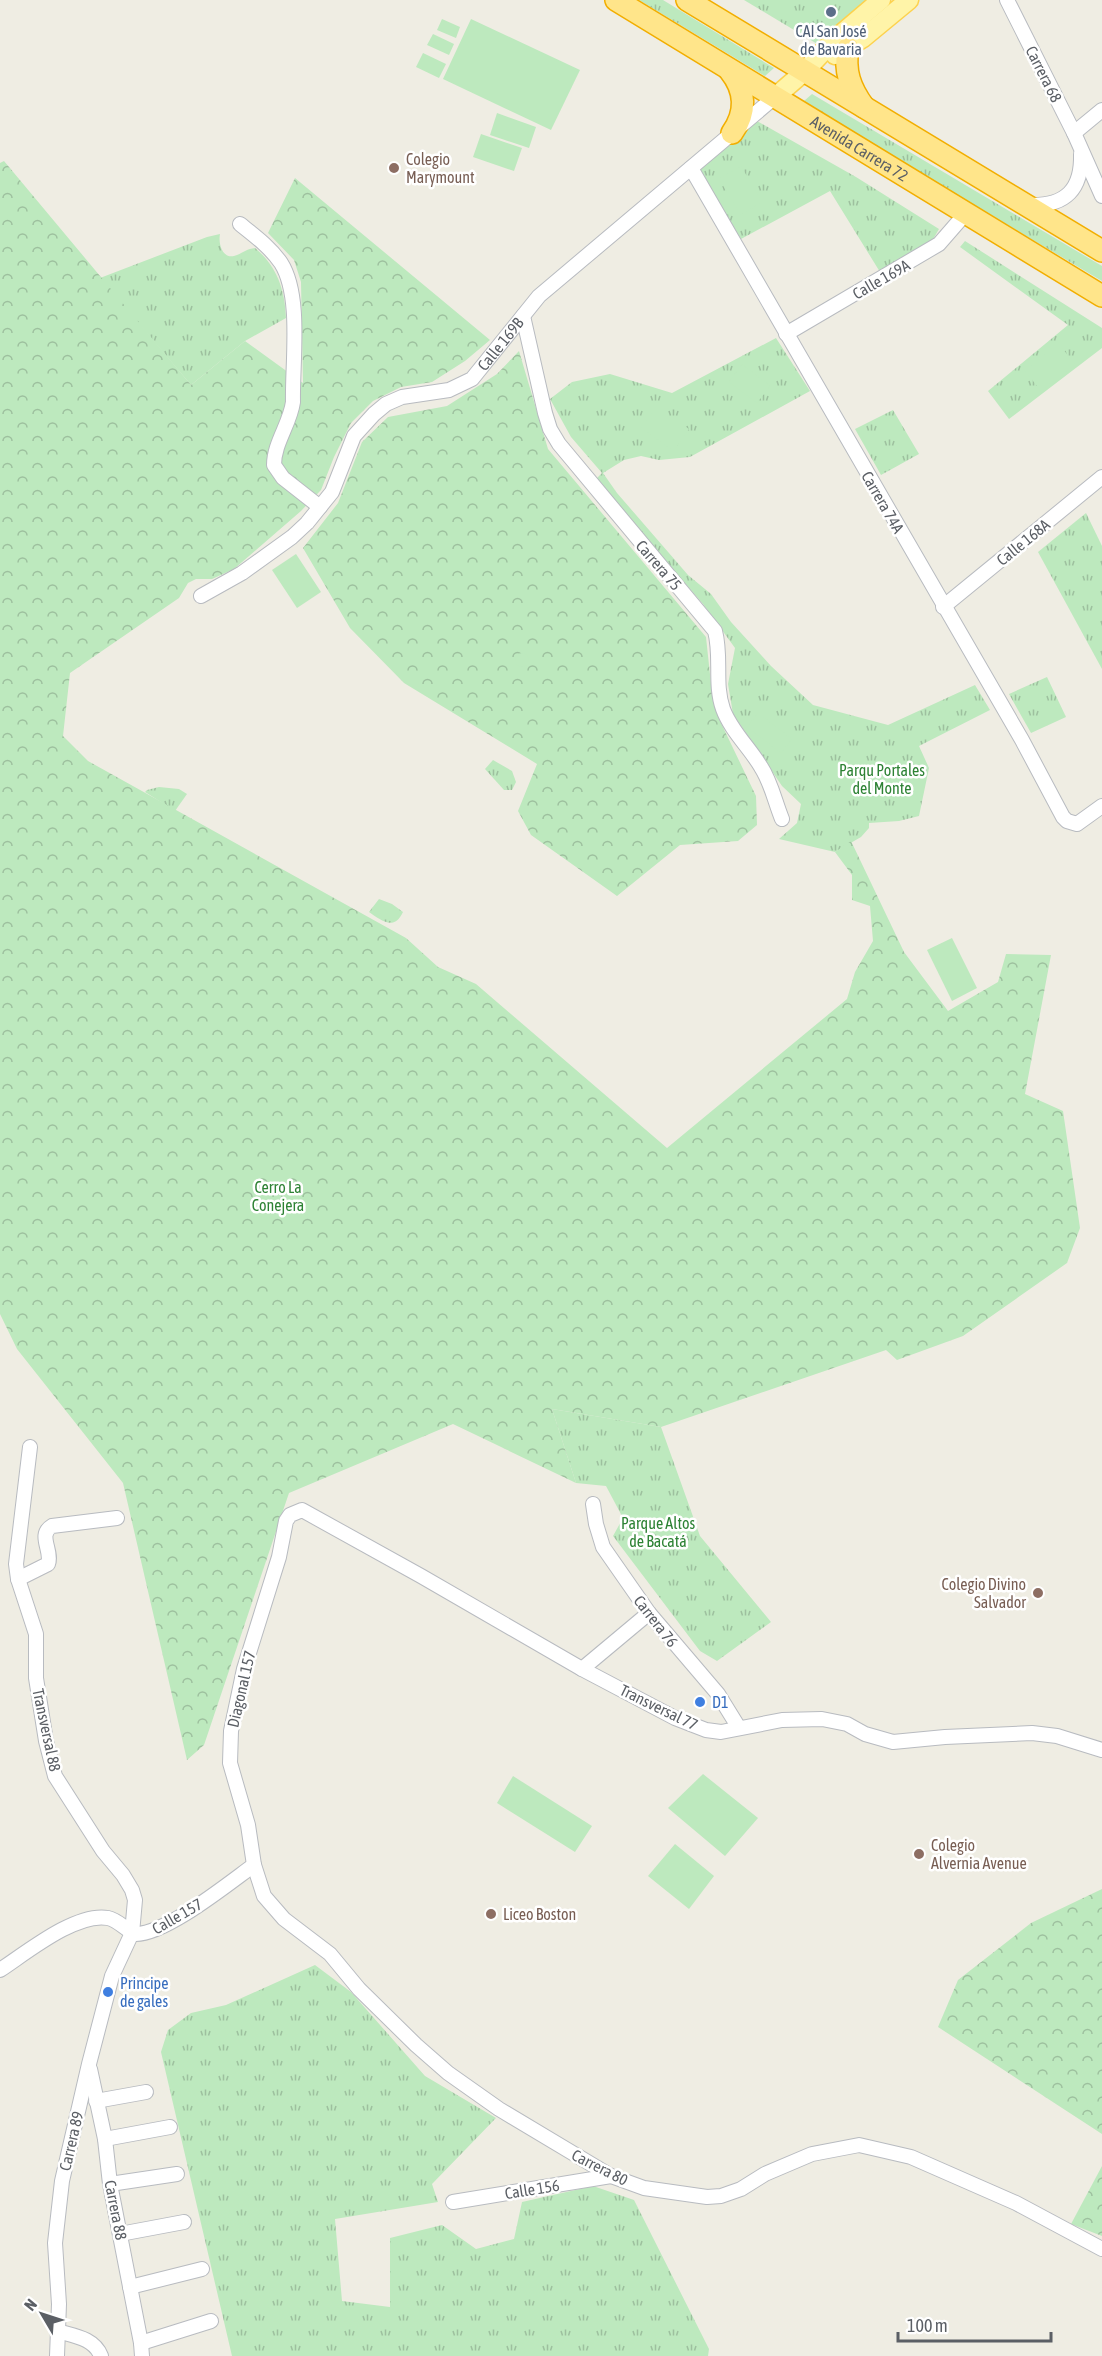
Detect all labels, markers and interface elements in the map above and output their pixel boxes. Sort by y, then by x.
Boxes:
marker: CAI San José de Bavaria [824,5,838,19]
place label: CAI San José de Bavaria [796,22,866,58]
street label: Carrera 68 [1022,43,1066,105]
street label: Avenida Carrera 72 [807,112,911,185]
place label: Colegio Marymount [406,150,475,187]
marker: Colegio Marymount [387,161,401,175]
street label: Calle 169A [849,255,913,303]
street label: Calle 169B [474,314,527,374]
street label: Carrera 74A [858,468,908,536]
street label: Calle 168A [993,515,1053,569]
street label: Carrera 75 [632,536,686,594]
park label: Parqu Portales del Monte [839,761,925,797]
park label: Cerro La Conejera [252,1178,304,1215]
park label: Parque Altos de Bacatá [621,1514,695,1550]
place label: Colegio Divino Salvador [941,1575,1026,1611]
marker: Colegio Divino Salvador [1031,1586,1045,1600]
street label: Carrera 76 [630,1592,682,1650]
street label: Diagonal 157 [223,1649,260,1729]
street label: Transversal 77 [617,1680,701,1734]
street label: Transversal 88 [29,1687,65,1773]
place label: D1 [712,1693,728,1711]
marker: D1 [693,1695,707,1709]
place label: Colegio Alvernia Avenue [931,1836,1027,1872]
marker: Colegio Alvernia Avenue [912,1847,926,1861]
street label: Calle 157 [149,1894,205,1938]
place label: Liceo Boston [503,1905,576,1923]
marker: Liceo Boston [484,1907,498,1921]
place label: Principe de gales [120,1974,168,2011]
marker: Principe de gales [101,1985,115,1999]
street label: Carrera 89 [55,2110,87,2172]
street label: Carrera 80 [569,2145,631,2189]
street label: Calle 156 [503,2176,561,2202]
street label: Carrera 88 [101,2179,131,2241]
north arrow [12,2284,72,2344]
text: N [20,2295,40,2314]
scale bar [898,2305,1051,2343]
text: 100 m [907,2315,948,2336]

